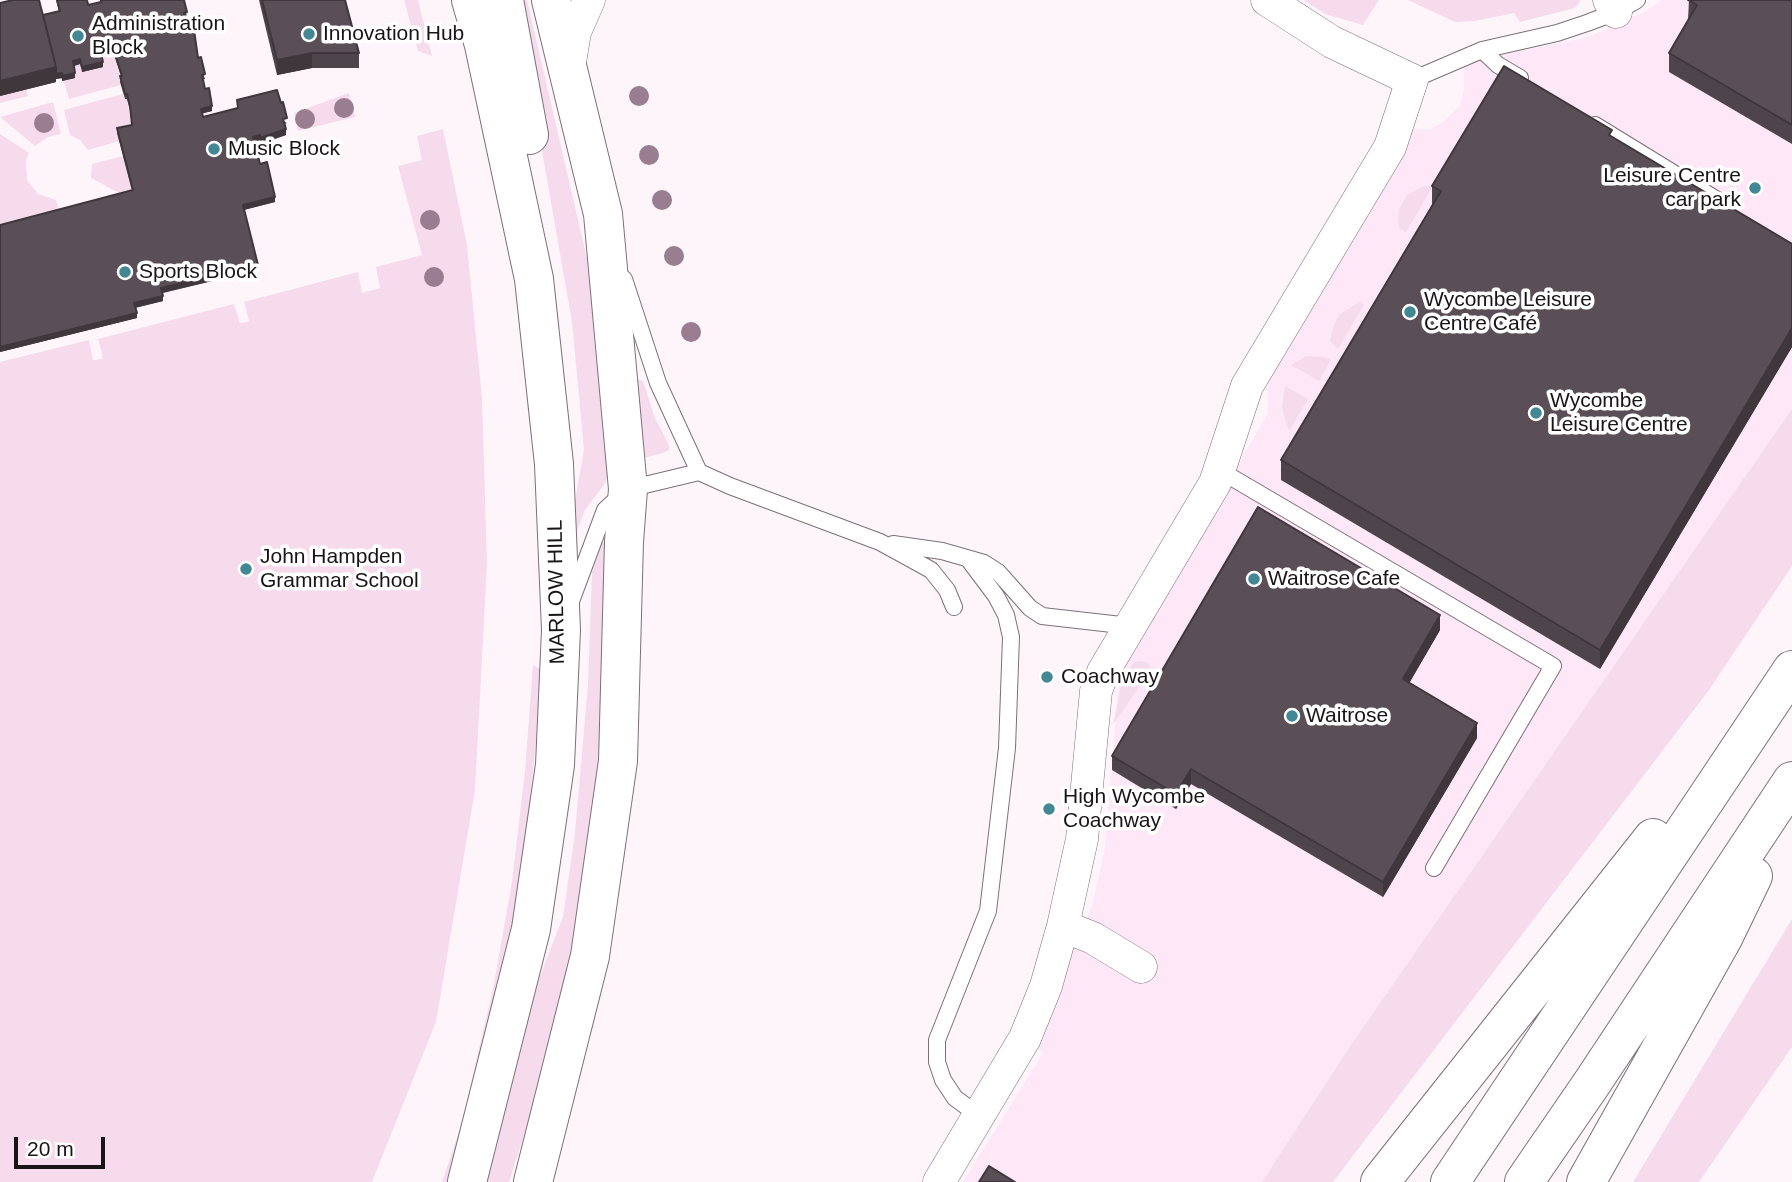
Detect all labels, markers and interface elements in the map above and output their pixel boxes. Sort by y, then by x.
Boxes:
place label: Administration Block [92,11,225,61]
place label: Innovation Hub [323,21,464,47]
marker: Innovation Hub [301,26,317,42]
marker: Administration Block [70,28,86,44]
place label: Music Block [228,136,340,162]
marker: Music Block [206,141,222,157]
place label: Leisure Centre car park [1603,163,1741,213]
marker: Leisure Centre car park [1747,180,1763,196]
place label: Sports Block [139,259,257,285]
marker: Sports Block [117,264,133,280]
place label: Wycombe Leisure Centre Café [1424,287,1592,337]
marker: Wycombe Leisure Centre Café [1402,304,1418,320]
place label: Wycombe Leisure Centre [1550,388,1688,438]
marker: Wycombe Leisure Centre [1528,405,1544,421]
street label: MARLOW HILL [543,519,571,665]
place label: John Hampden Grammar School [260,544,419,594]
marker: John Hampden Grammar School [238,561,254,577]
place label: Waitrose Cafe [1268,566,1400,592]
marker: Waitrose Cafe [1246,571,1262,587]
place label: Coachway [1061,664,1159,690]
marker: Coachway [1039,669,1055,685]
place label: Waitrose [1306,703,1388,729]
marker: Waitrose [1284,708,1300,724]
place label: High Wycombe Coachway [1063,784,1205,834]
marker: High Wycombe Coachway [1041,801,1057,817]
scale bar [18,1122,108,1166]
text: 20 m [27,1137,74,1160]

